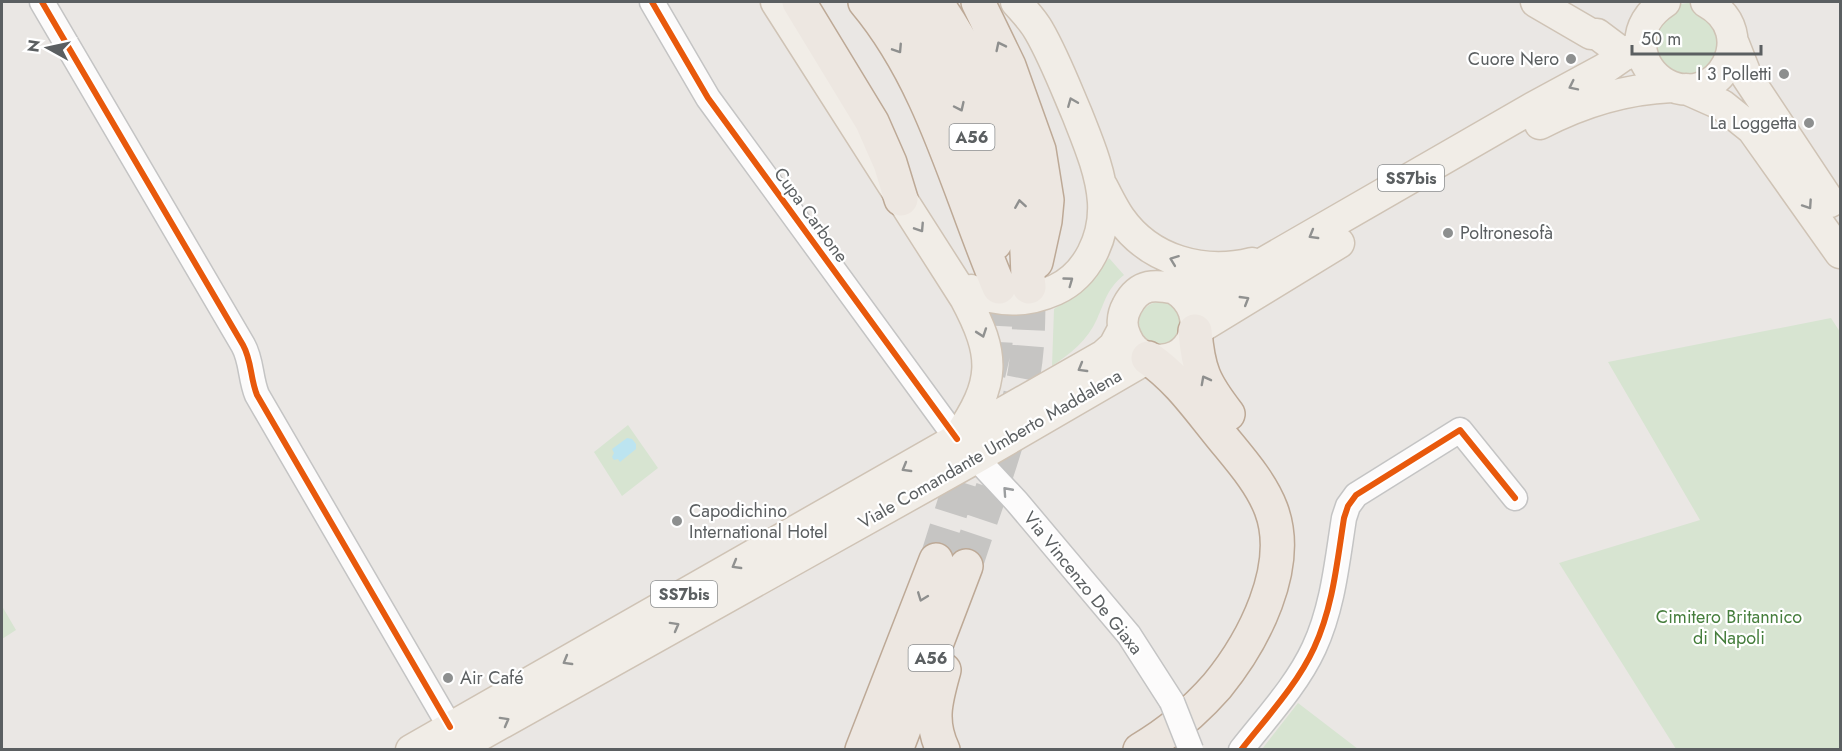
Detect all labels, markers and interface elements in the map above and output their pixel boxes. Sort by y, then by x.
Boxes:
north arrow [18,18,78,78]
scale bar [1632,18,1761,56]
text: 50 m [1641,26,1681,52]
text: N [21,38,46,54]
one-way arrow [995,42,1007,53]
one-way arrow [891,43,902,54]
place label: Cuore Nero [1468,46,1559,72]
marker: Cuore Nero [1564,52,1578,66]
place label: I 3 Polletti [1697,61,1772,87]
marker: I 3 Polletti [1777,67,1791,81]
one-way arrow [1568,78,1579,90]
one-way arrow [1066,97,1079,107]
one-way arrow [953,100,965,111]
place label: La Loggetta [1710,110,1797,136]
marker: La Loggetta [1802,116,1816,130]
road number: A56 [950,124,994,150]
street label: Cupa Carbone [768,162,854,268]
road number: SS7bis [1378,165,1444,191]
one-way arrow [1800,199,1812,209]
one-way arrow [1014,200,1026,209]
place label: Poltronesofà [1460,220,1553,246]
one-way arrow [913,221,924,232]
marker: Poltronesofà [1441,226,1455,240]
one-way arrow [1309,228,1319,239]
one-way arrow [1170,255,1181,267]
one-way arrow [1062,277,1073,288]
one-way arrow [1239,296,1249,308]
one-way arrow [974,328,987,338]
one-way arrow [1078,361,1088,372]
street label: Viale Comandante Umberto Maddalena [854,363,1126,535]
one-way arrow [1201,375,1212,386]
one-way arrow [902,461,912,473]
one-way arrow [1003,488,1014,498]
place label: Capodichino International Hotel [689,498,828,545]
street label: Via Vincenzo De Giaxa [1017,506,1149,660]
marker: Capodichino International Hotel [670,514,684,528]
one-way arrow [732,557,742,569]
road number: SS7bis [651,581,717,607]
one-way arrow [916,591,929,602]
park label: Cimitero Britannico di Napoli [1656,604,1802,651]
one-way arrow [669,622,679,633]
road number: A56 [908,645,954,671]
one-way arrow [562,654,573,665]
place label: Air Café [460,665,524,691]
marker: Air Café [441,671,455,685]
one-way arrow [499,717,509,728]

